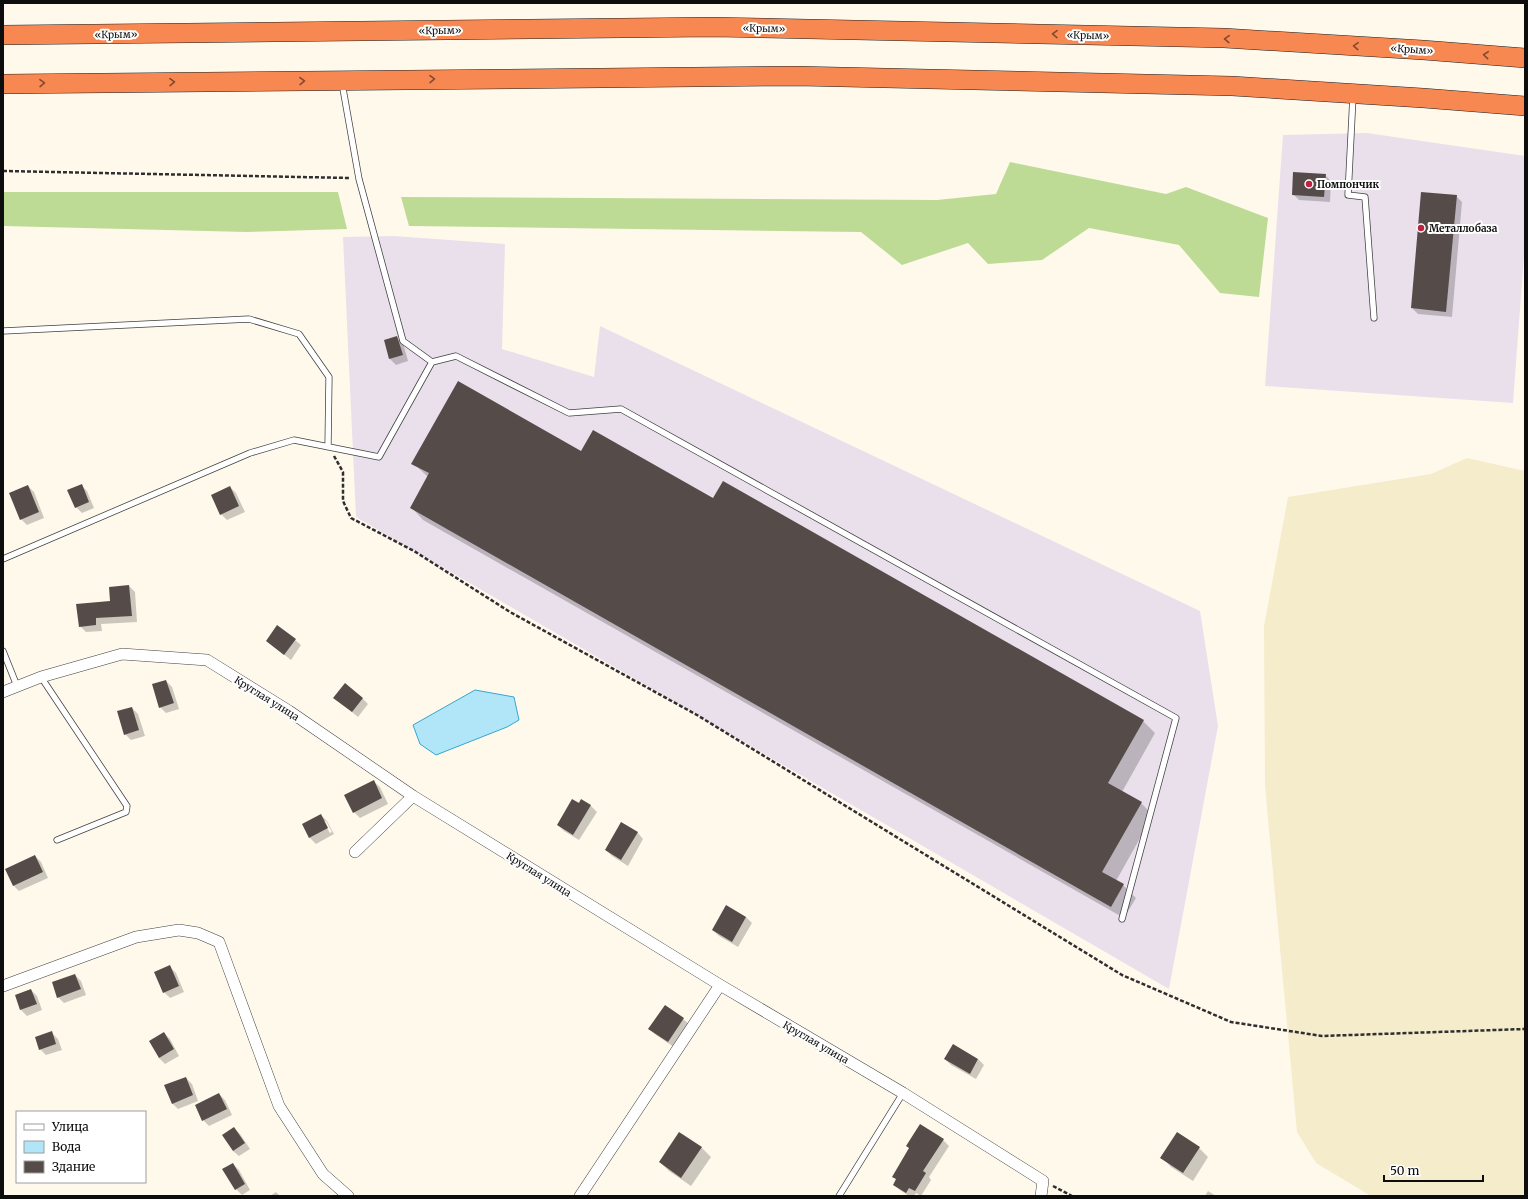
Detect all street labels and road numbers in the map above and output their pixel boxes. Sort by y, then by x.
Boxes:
street label: «Крым» [742,22,786,35]
street label: «Крым» [418,24,462,37]
street label: «Крым» [94,28,138,41]
street label: «Крым» [1066,29,1110,42]
street label: «Крым» [1390,42,1434,57]
street label: Круглая улица [232,673,302,724]
street label: Круглая улица [504,849,574,900]
street label: Круглая улица [780,1018,852,1067]

